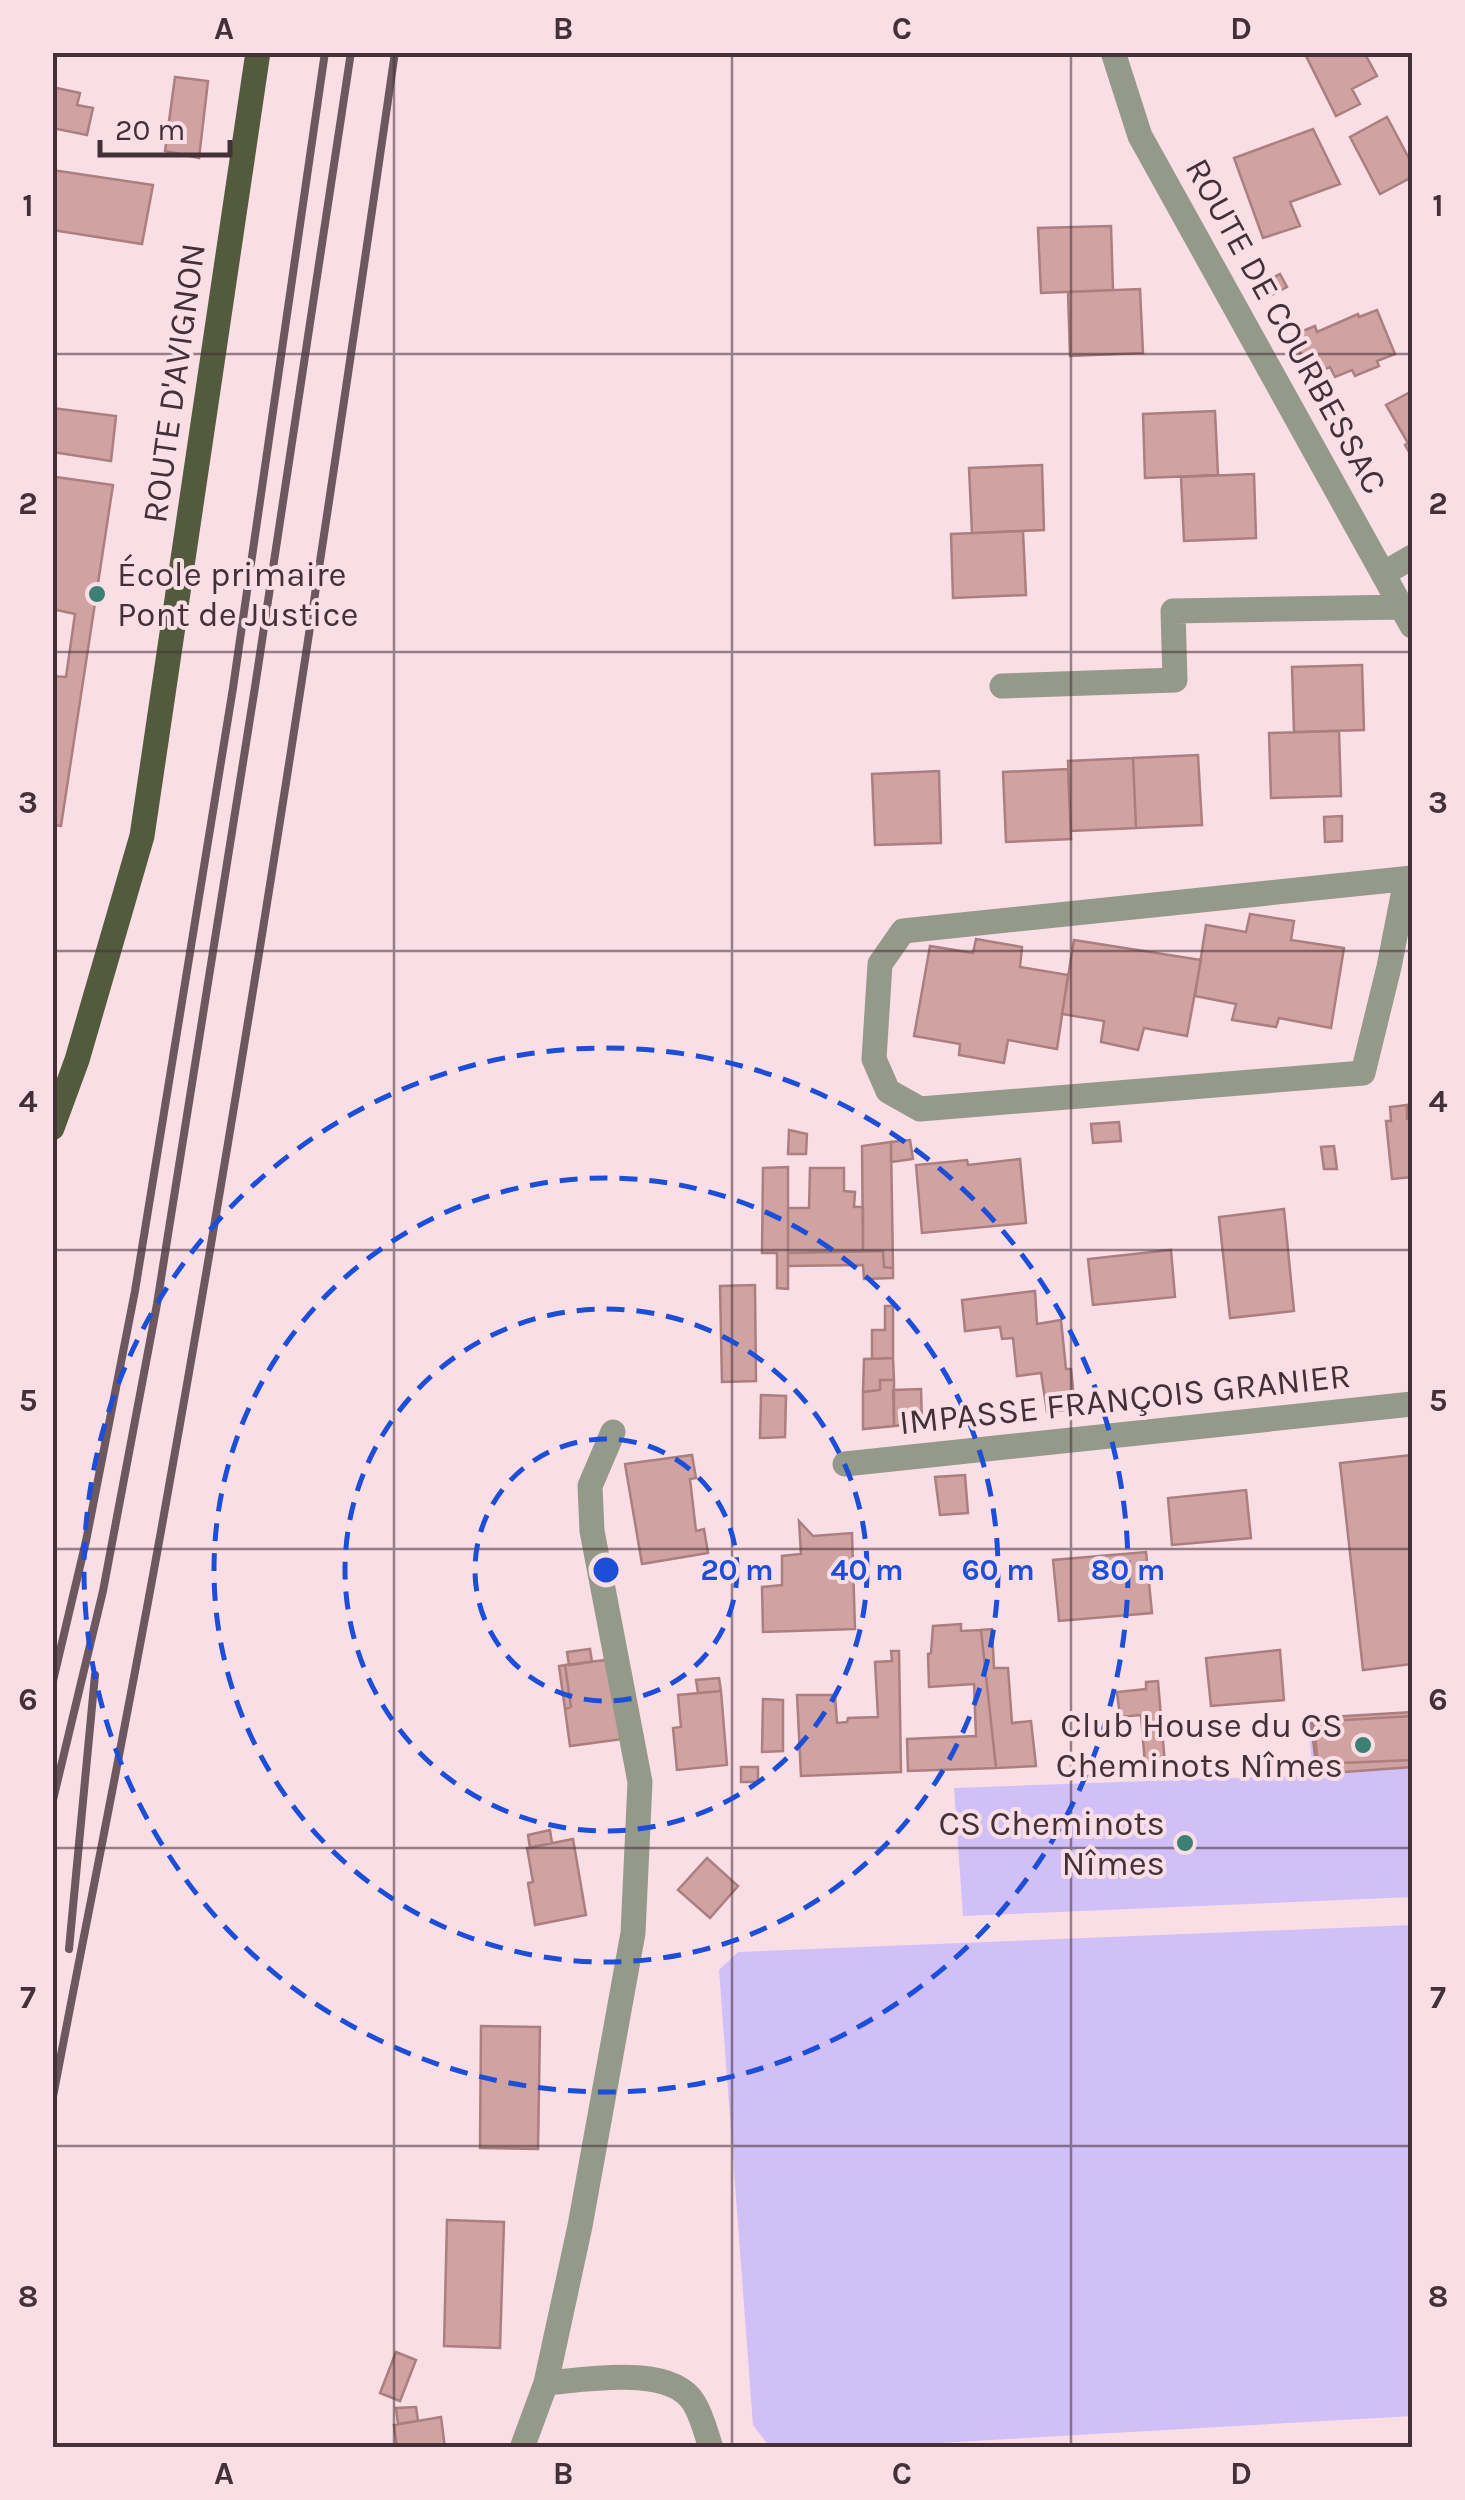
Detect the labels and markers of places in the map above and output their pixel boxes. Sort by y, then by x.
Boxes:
place label: École primaire Pont de Justice [117,554,358,635]
marker: École primaire Pont de Justice [86,583,108,605]
centre of rings [588,1552,624,1588]
place label: Club House du CS Cheminots Nîmes [1056,1705,1343,1786]
marker: Club House du CS Cheminots Nîmes [1352,1734,1374,1756]
place label: CS Cheminots Nîmes [939,1803,1165,1884]
marker: CS Cheminots Nîmes [1174,1832,1196,1854]

